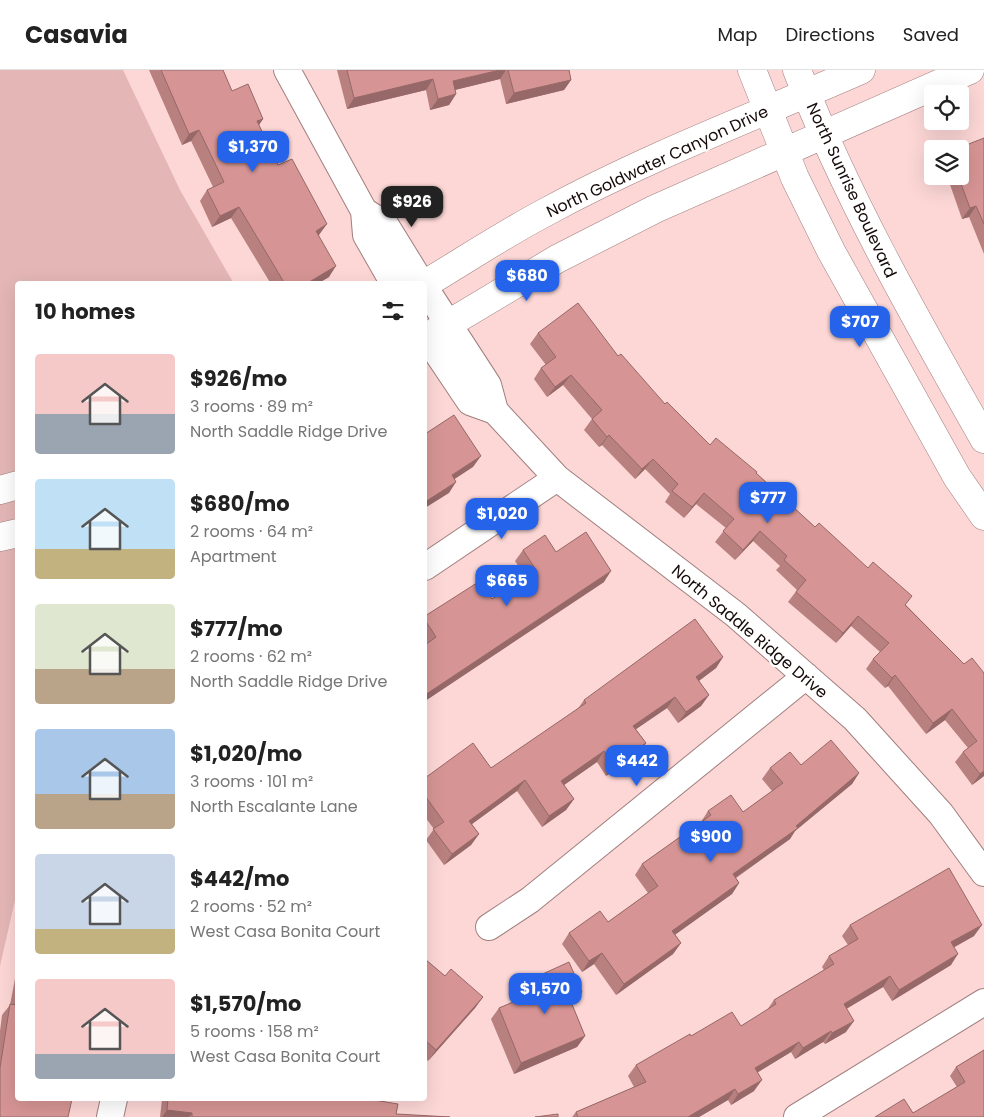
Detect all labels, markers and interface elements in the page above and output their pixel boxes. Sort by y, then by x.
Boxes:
text: Casavia [25,18,128,51]
text: Map [718,22,757,47]
text: Directions [785,22,875,47]
text: Saved [903,22,959,47]
map controls [924,85,969,185]
button: locate [924,85,969,130]
street label: North Sunrise Boulevard [801,99,902,282]
street label: North Goldwater Canyon Drive [542,100,772,223]
pin: $1,370 [212,131,294,173]
text: $1,370 [228,135,278,158]
button: layers [924,140,969,185]
pin: $926 [382,186,442,228]
text: $926 [392,190,432,213]
pin: $680 [497,260,557,302]
text: $680 [506,264,548,287]
text: 10 homes [35,297,135,326]
icon: filters [379,297,407,325]
pin: $707 [830,306,890,348]
text: $707 [841,310,879,333]
text: $926/mo [190,364,287,393]
icon: home [75,374,135,434]
text: 3 rooms · 89 m² [190,395,313,418]
text: North Saddle Ridge Drive [190,420,387,443]
pin: $777 [738,482,798,524]
text: $777 [750,486,786,509]
text: $680/mo [190,489,290,518]
pin: $1,020 [461,498,543,540]
icon: home [75,499,135,559]
text: $1,020 [476,502,528,525]
text: 2 rooms · 64 m² [190,520,313,543]
text: Apartment [190,545,277,568]
street label: North Saddle Ridge Drive [667,559,833,704]
pin: $665 [477,564,537,607]
text: $665 [486,569,528,592]
text: $777/mo [190,614,283,643]
icon: home [75,624,135,684]
text: 2 rooms · 62 m² [190,645,312,668]
text: North Saddle Ridge Drive [190,670,387,693]
text: $1,020/mo [190,739,302,768]
pin: $442 [607,744,667,787]
icon: home [75,749,135,809]
text: $442 [616,749,658,772]
text: 3 rooms · 101 m² [190,770,313,793]
text: North Escalante Lane [190,795,358,818]
pin: $900 [681,820,741,863]
text: $900 [690,825,732,848]
text: $442/mo [190,864,289,893]
icon: home [75,874,135,934]
text: 2 rooms · 52 m² [190,895,312,918]
text: West Casa Bonita Court [190,920,380,943]
pin: $1,570 [504,972,586,1015]
text: $1,570 [520,977,570,1000]
text: $1,570/mo [190,989,301,1018]
icon: home [75,999,135,1059]
text: 5 rooms · 158 m² [190,1020,319,1043]
text: West Casa Bonita Court [190,1045,380,1068]

